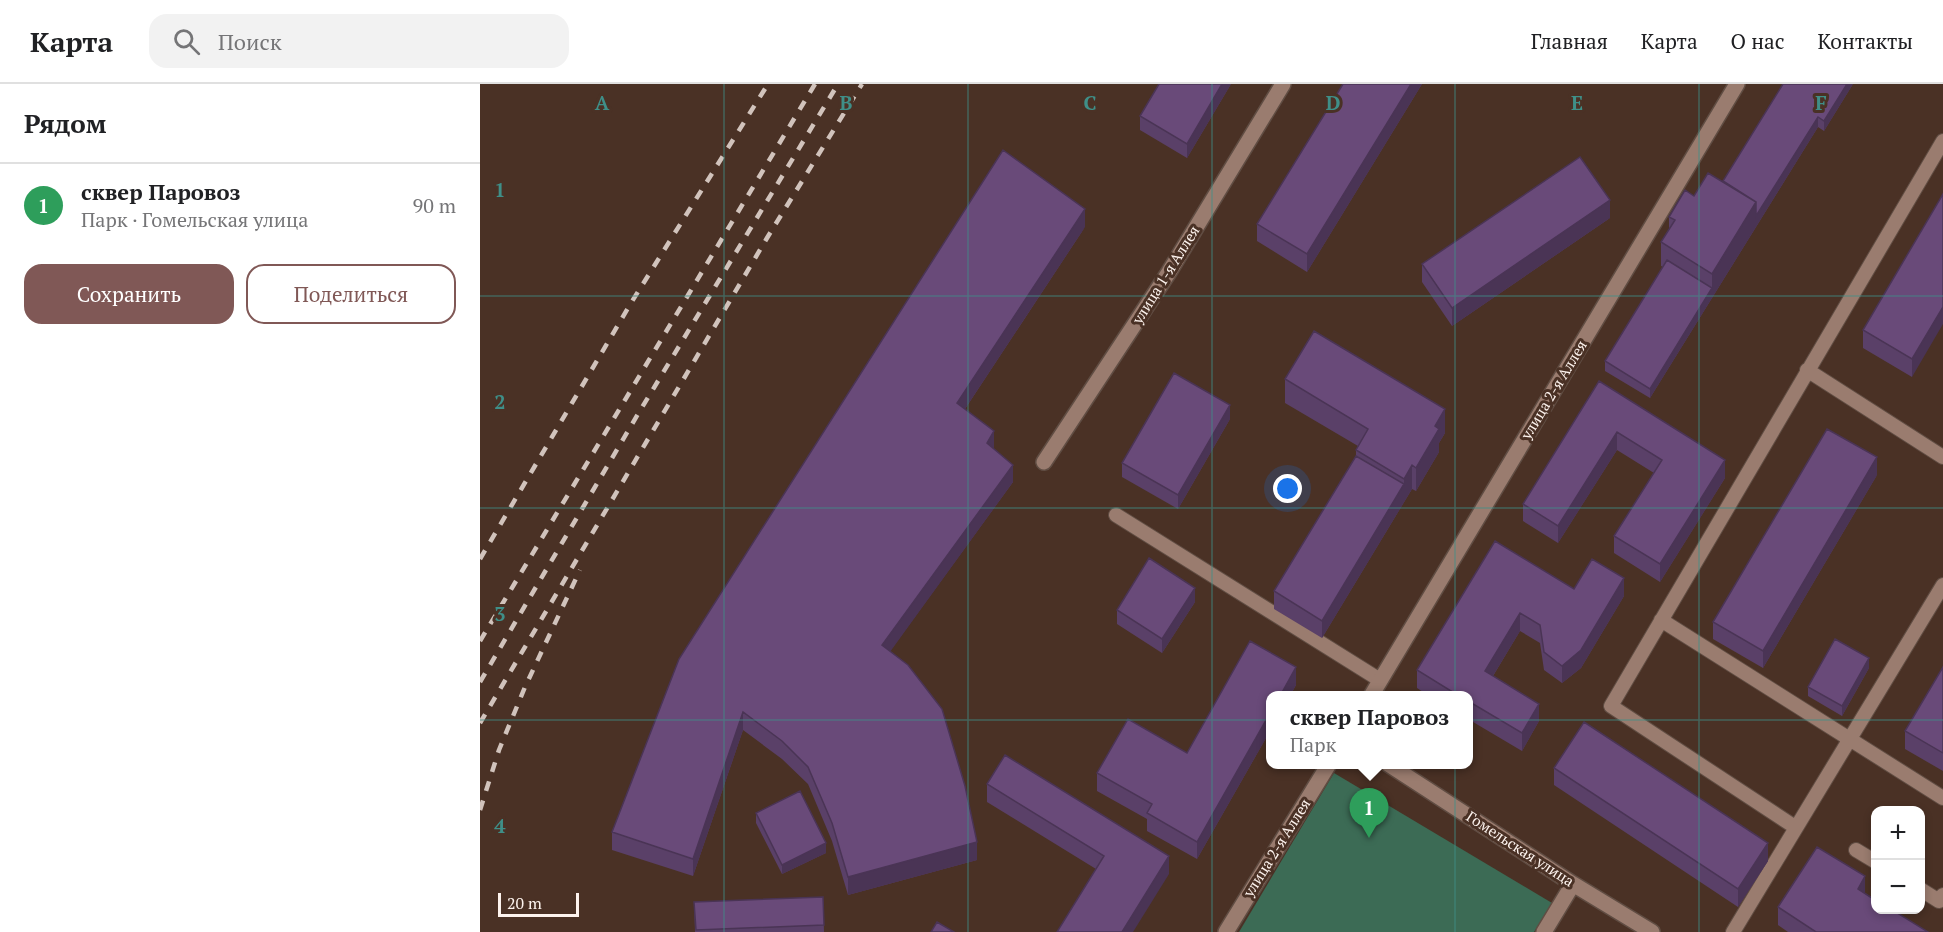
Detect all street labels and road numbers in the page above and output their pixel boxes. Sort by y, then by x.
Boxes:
street label: улица 1-я Аллея [1126,221,1203,328]
street label: улица 2-я Аллея [1515,336,1591,444]
street label: улица 2-я Аллея [1237,794,1314,901]
street label: Гомельская улица [1463,806,1579,891]

